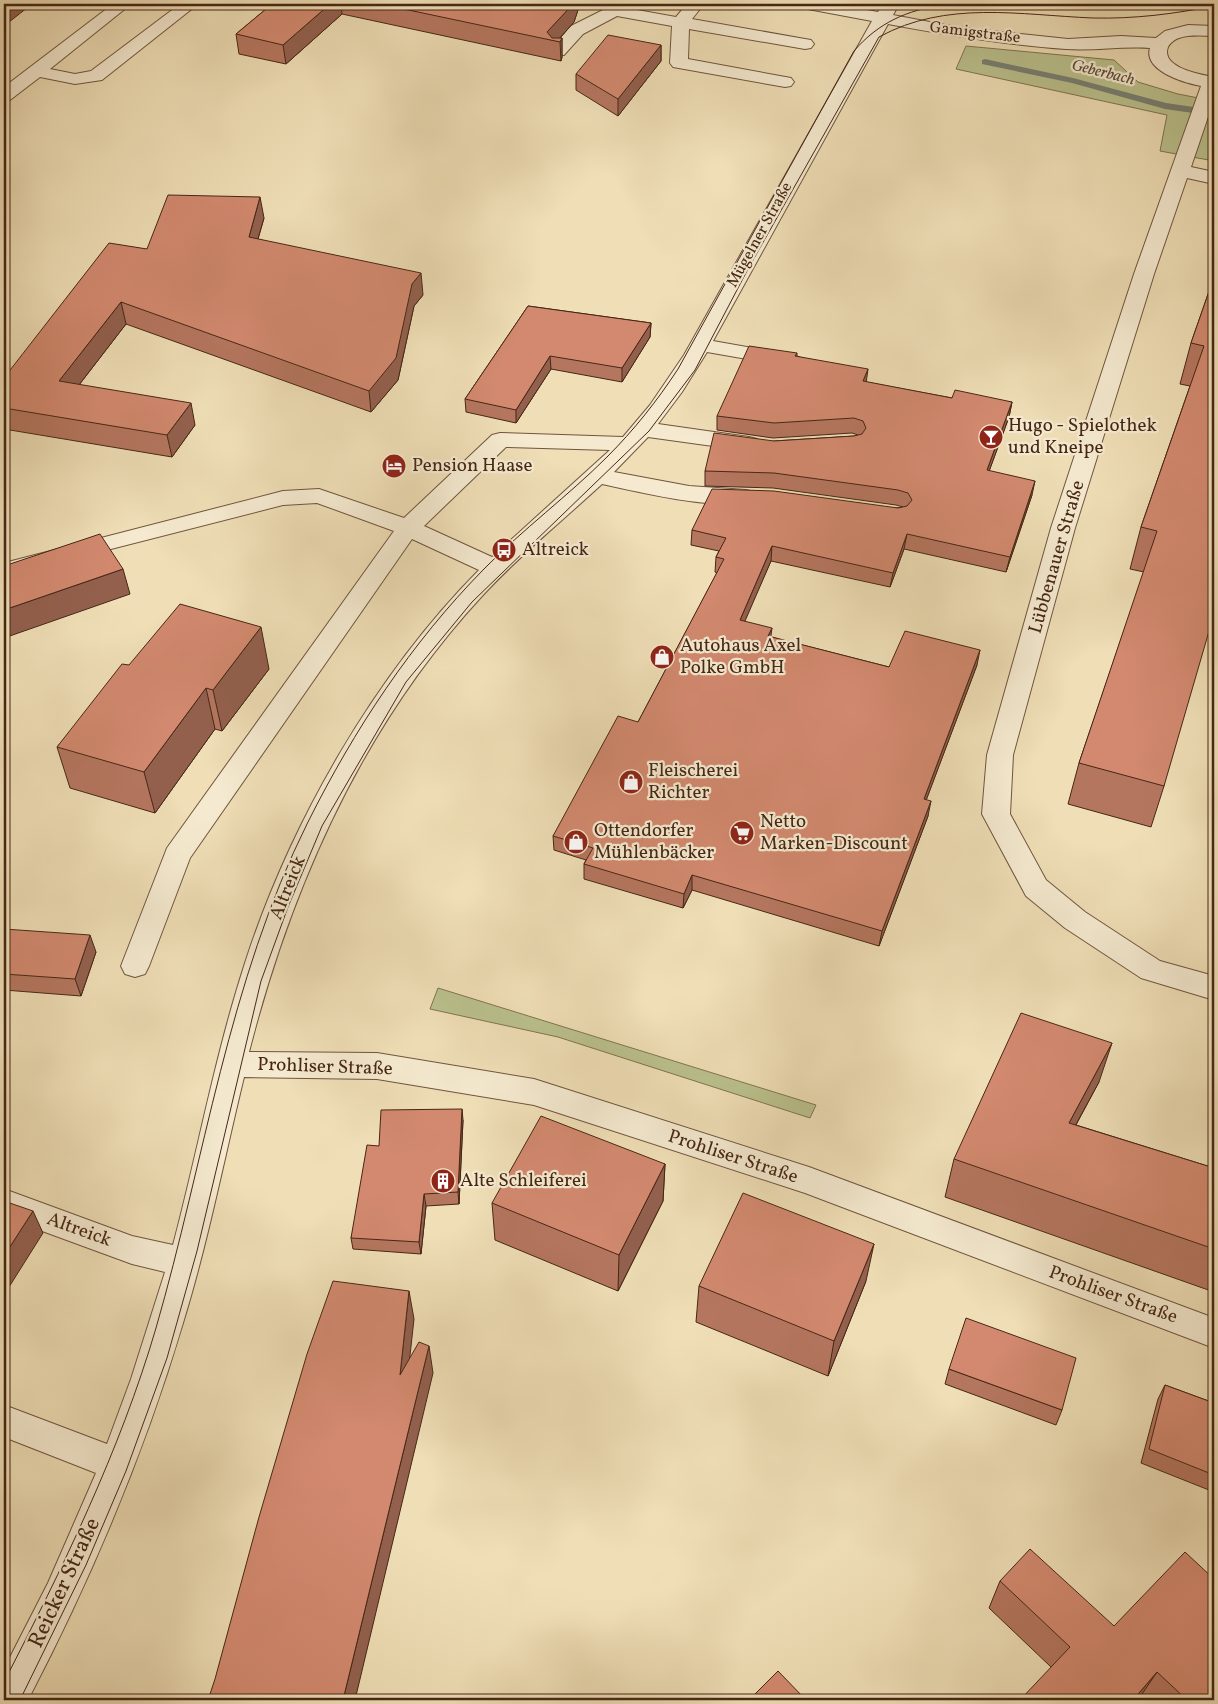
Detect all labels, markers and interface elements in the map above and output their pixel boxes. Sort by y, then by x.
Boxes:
street label: Gamigstraße [928,17,1022,49]
water label: Geberbach [1069,55,1137,91]
street label: Mügelner Straße [722,178,798,292]
place label: Hugo - Spielothek und Kneipe [1008,413,1157,461]
bar icon: Hugo - Spielothek und Kneipe [978,424,1004,450]
hotel icon: Pension Haase [381,453,407,479]
place label: Pension Haase [412,453,532,479]
street label: Lübbenauer Straße [1023,477,1091,637]
bus stop icon: Altreick [491,537,517,563]
place label: Altreick [522,537,589,563]
place label: Autohaus Axel Polke GmbH [680,633,801,681]
shop icon: Autohaus Axel Polke GmbH [649,644,675,670]
place label: Fleischerei Richter [648,758,739,806]
shop icon: Fleischerei Richter [618,769,644,795]
place label: Netto Marken-Discount [760,809,908,857]
place label: Ottendorfer Mühlenbäcker [594,818,714,866]
supermarket icon: Netto Marken-Discount [729,820,755,846]
shop icon: Ottendorfer Mühlenbäcker [563,829,589,855]
street label: Altreick [263,852,313,924]
street label: Prohliser Straße [257,1052,393,1082]
street label: Prohliser Straße [665,1124,801,1190]
building icon: Alte Schleiferei [430,1168,456,1194]
place label: Alte Schleiferei [460,1168,587,1194]
street label: Altreick [43,1206,115,1254]
street label: Prohliser Straße [1045,1260,1181,1330]
street label: Reicker Straße [21,1513,109,1653]

